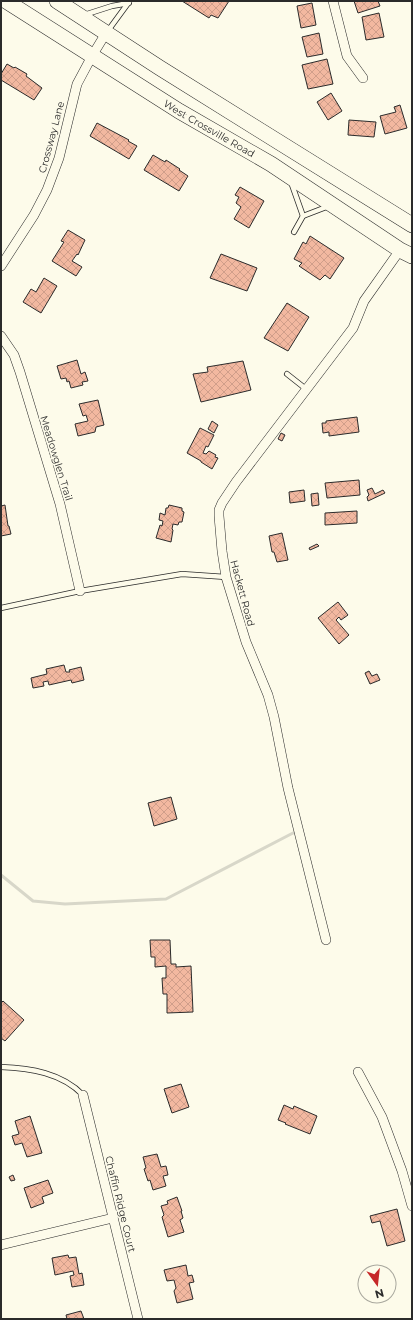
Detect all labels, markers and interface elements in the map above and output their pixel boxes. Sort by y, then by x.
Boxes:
street label: West Crossville Road [161,97,257,160]
street label: Crossway Lane [36,100,67,174]
street label: Meadowglen Trail [37,414,76,502]
street label: Hackett Road [227,559,258,628]
street label: Chaffin Ridge Court [102,1155,139,1254]
north arrow [357,1264,397,1304]
text: N [373,1286,386,1302]

